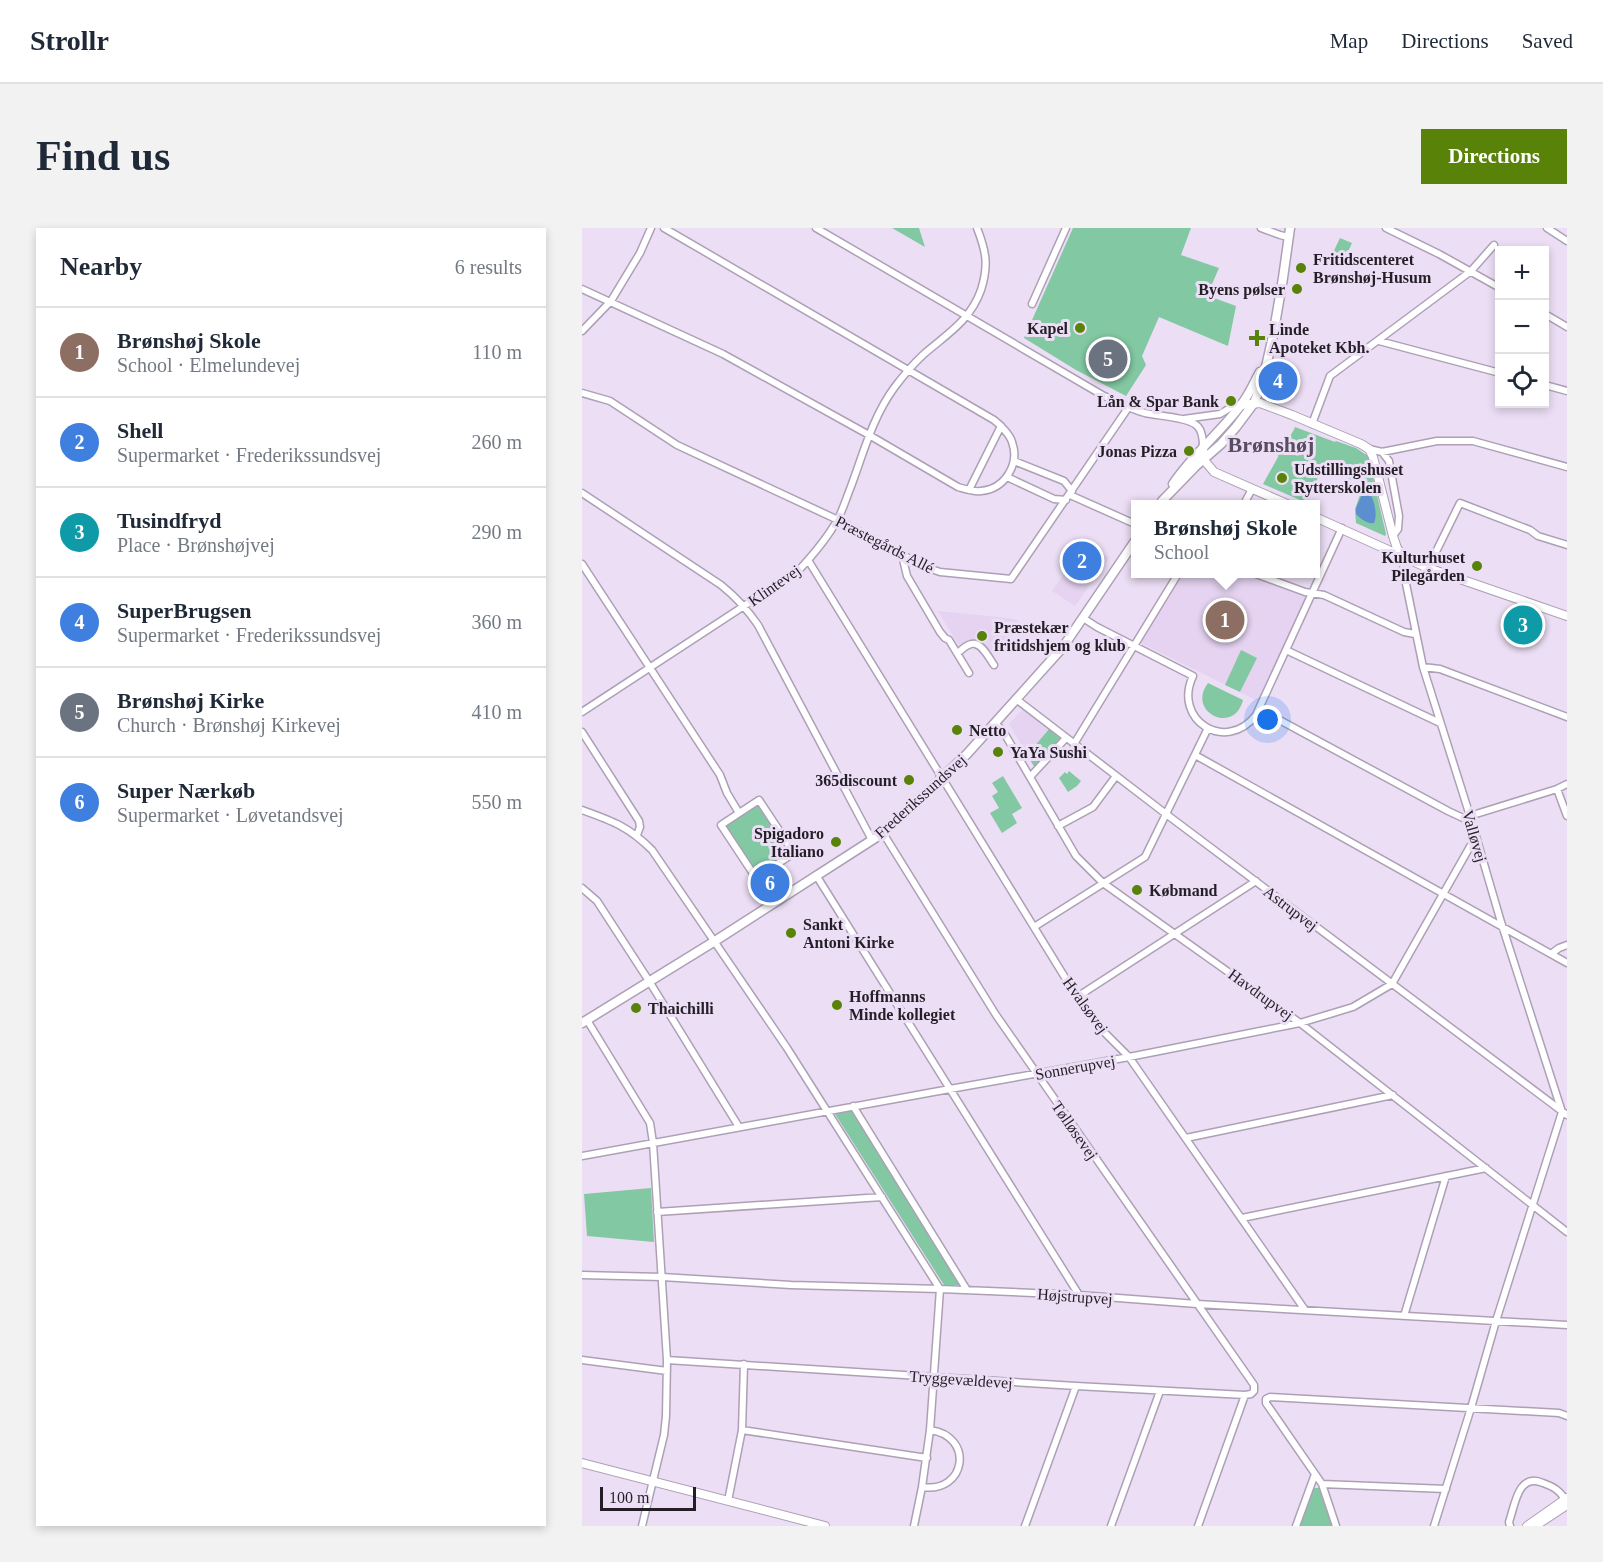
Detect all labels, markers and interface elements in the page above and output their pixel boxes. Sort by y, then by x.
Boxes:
text: Strollr [30,25,109,56]
text: Map [1330,29,1368,53]
text: Directions [1401,29,1489,53]
text: Saved [1522,29,1573,53]
button: Directions [1421,129,1567,184]
text: Find us [36,133,170,179]
map controls [1495,246,1549,408]
button: + [1495,246,1549,300]
place label: Fritidscenteret Brønshøj-Husum [1313,251,1432,287]
text: Nearby [60,252,142,281]
text: 6 results [455,256,522,278]
marker: Fritidscenteret Brønshøj-Husum [1294,261,1308,275]
place label: Byens pølser [1198,281,1285,299]
marker: Byens pølser [1290,282,1304,296]
button: − [1495,300,1549,354]
place label: Kapel [1027,320,1069,338]
marker: Kapel [1073,321,1087,335]
place label: Linde Apoteket Kbh. [1269,321,1369,357]
text: Brønshøj Skole [117,328,261,353]
marker: Linde Apoteket Kbh. [1250,331,1264,345]
pin: 5 [1088,336,1128,382]
text: 1 [75,341,85,363]
text: 110 m [472,341,522,363]
text: School · Elmelundevej [117,354,300,376]
button: locate [1495,354,1549,408]
pin: 4 [1258,358,1298,404]
place label: Lån & Spar Bank [1097,393,1219,411]
marker: Lån & Spar Bank [1224,394,1238,408]
text: Shell [117,418,163,443]
text: 2 [75,431,85,453]
text: 260 m [471,431,522,453]
district label: Brønshøj [1228,432,1314,457]
place label: Jonas Pizza [1097,443,1177,460]
text: Supermarket · Frederikssundsvej [117,444,381,466]
marker: Jonas Pizza [1182,444,1196,458]
place label: Udstillingshuset Rytterskolen [1294,461,1404,497]
marker: Udstillingshuset Rytterskolen [1275,471,1289,485]
popup [1131,500,1320,578]
text: Tusindfryd [117,508,221,533]
street label: Præstegårds Allé [832,512,937,577]
text: Brønshøj Skole [1154,515,1297,540]
text: 3 [75,521,85,543]
text: 290 m [471,521,522,543]
text: Place · Brønshøjvej [117,534,275,556]
pin: 2 [1062,538,1102,584]
text: School [1154,541,1209,563]
place label: Kulturhuset Pilegården [1381,549,1466,585]
marker: Kulturhuset Pilegården [1470,559,1484,573]
street label: Klintevej [745,561,804,610]
text: SuperBrugsen [117,598,251,623]
pin: 1 [1206,598,1244,642]
pin: 3 [1504,602,1542,648]
text: 4 [75,611,85,633]
text: 360 m [471,611,522,633]
place label: Præstekær fritidshjem og klub [994,619,1126,655]
text: Supermarket · Frederikssundsvej [117,624,381,646]
marker: Præstekær fritidshjem og klub [975,629,989,643]
text: Brønshøj Kirke [117,688,264,713]
text: 5 [75,701,85,723]
text: 410 m [471,701,522,723]
your location [1253,705,1282,734]
text: Church · Brønshøj Kirkevej [117,714,341,736]
place label: Netto [969,722,1006,739]
marker: Netto [950,723,964,737]
place label: YaYa Sushi [1010,744,1087,761]
marker: YaYa Sushi [991,745,1005,759]
street label: Frederikssundsvej [871,751,970,842]
place label: 365discount [815,772,898,789]
marker: 365discount [902,773,916,787]
text: Super Nærkøb [117,778,255,803]
text: 6 [75,791,85,813]
text: 550 m [471,791,522,813]
text: Supermarket · Løvetandsvej [117,804,344,826]
street label: Valløvej [1458,808,1490,864]
place label: Spigadoro Italiano [754,825,824,860]
marker: Spigadoro Italiano [829,835,843,849]
pin: 6 [750,860,789,906]
place label: Købmand [1149,882,1218,899]
marker: Købmand [1130,883,1144,897]
street label: Astrupvej [1260,883,1321,935]
place label: Sankt Antoni Kirke [803,916,894,951]
marker: Sankt Antoni Kirke [784,926,798,940]
street label: Havdrupvej [1225,965,1296,1024]
street label: Hvalsøvej [1059,974,1112,1037]
place label: Hoffmanns Minde kollegiet [849,988,956,1024]
marker: Hoffmanns Minde kollegiet [830,998,844,1012]
place label: Thaichilli [648,1000,714,1017]
marker: Thaichilli [629,1001,643,1015]
street label: Sonnerupvej [1034,1052,1117,1084]
street label: Tølløsevej [1047,1098,1101,1163]
street label: Højstrupvej [1037,1285,1113,1309]
street label: Tryggevældevej [909,1367,1013,1393]
scale bar [600,1484,696,1512]
text: 100 m [609,1489,649,1506]

